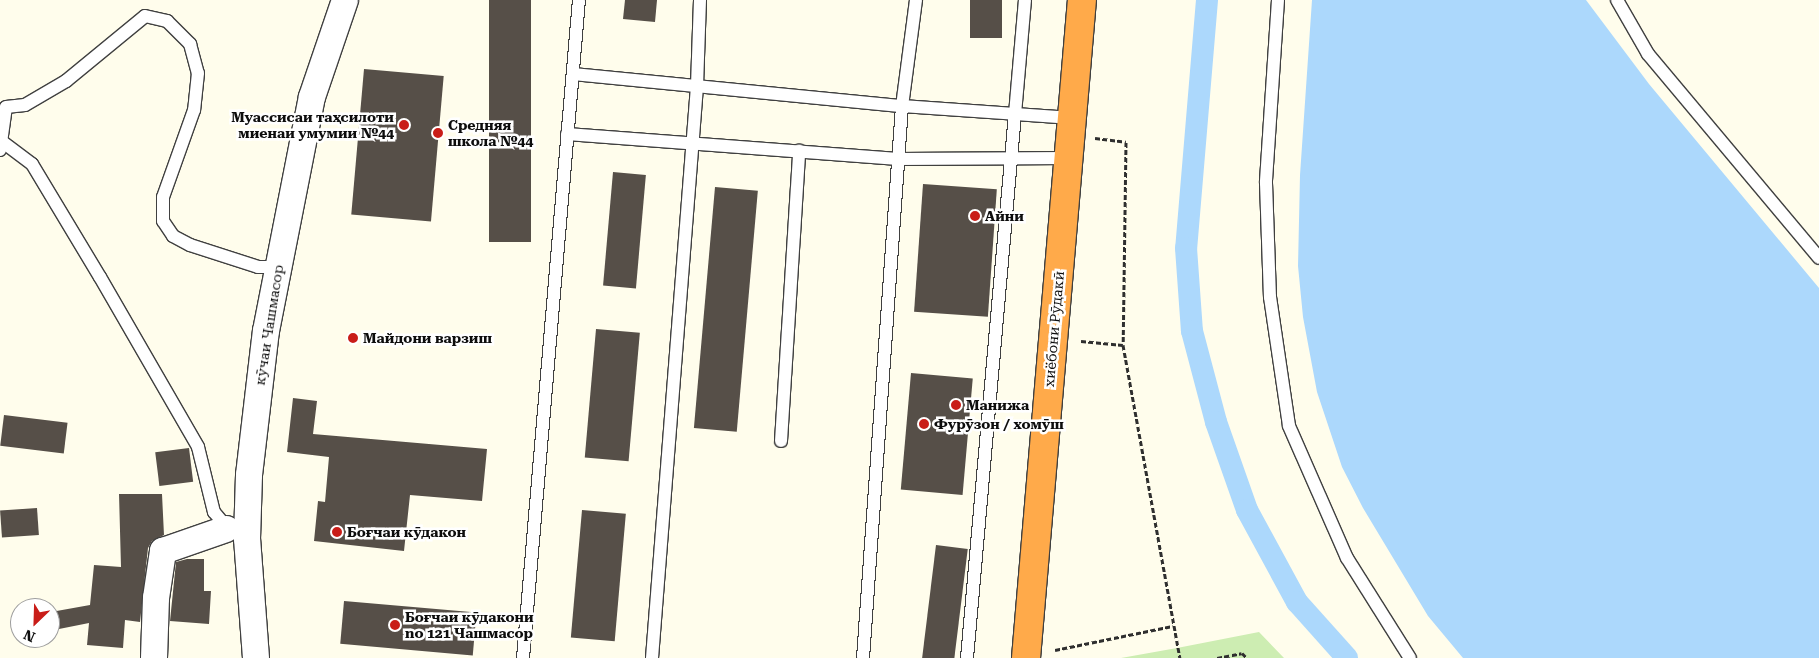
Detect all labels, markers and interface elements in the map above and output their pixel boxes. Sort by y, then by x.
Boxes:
place label: Муассисаи таҳсилоти миенаи умумии №44 [231,109,394,142]
place label: Средняя школа №44 [448,117,533,150]
marker: Муассисаи таҳсилоти миенаи умумии №44 [398,119,410,131]
marker: Средняя школа №44 [432,127,444,139]
place label: Айни [985,208,1024,224]
marker: Айни [969,210,981,222]
street label: кӯчаи Чашмасор [251,264,287,386]
street label: хиёбони Рӯдакӣ [1041,270,1067,388]
place label: Майдони варзиш [363,330,492,346]
marker: Майдони варзиш [347,332,359,344]
place label: Манижа [966,397,1029,413]
marker: Манижа [950,399,962,411]
place label: Фурӯзон / хомӯш [934,416,1064,432]
marker: Фурӯзон / хомӯш [918,418,930,430]
place label: Боғчаи кӯдакон [347,524,466,540]
marker: Боғчаи кӯдакон [331,526,343,538]
north arrow [10,598,60,648]
place label: Боғчаи кӯдакони no 121 Чашмасор [405,609,534,642]
marker: Боғчаи кӯдакони no 121 Чашмасор [389,619,401,631]
text: N [21,626,37,645]

